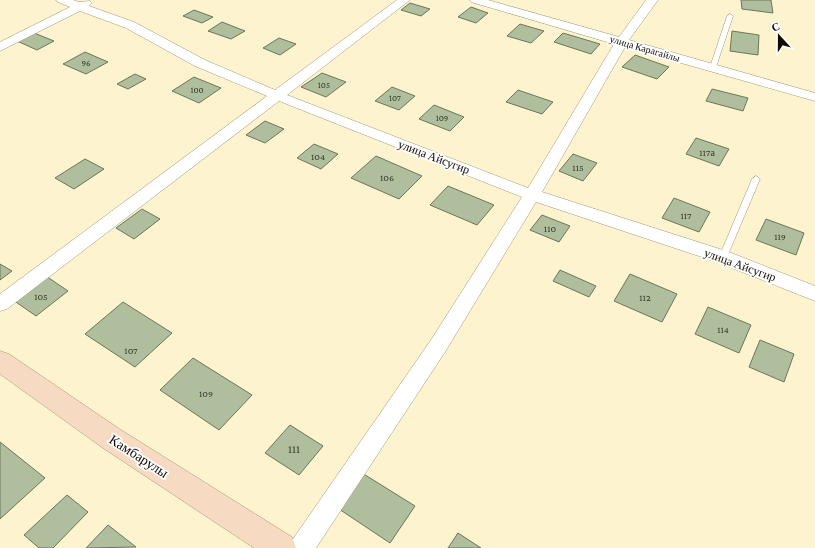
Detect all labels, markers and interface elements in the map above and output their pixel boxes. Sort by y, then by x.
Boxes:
north arrow [759,16,799,56]
text: С [770,20,781,34]
street label: улица Карагайлы [608,33,682,64]
house number: 96 [81,58,91,68]
house number: 105 [318,80,330,90]
house number: 100 [190,85,204,95]
house number: 107 [389,93,401,103]
house number: 109 [436,113,449,123]
street label: улица Айсугир [396,137,472,177]
house number: 117а [699,147,715,158]
house number: 104 [311,151,325,162]
house number: 115 [572,162,584,173]
house number: 106 [380,172,394,183]
house number: 117 [680,210,692,221]
house number: 110 [544,223,556,234]
house number: 119 [774,231,786,242]
street label: улица Айсугир [702,246,778,284]
house number: 105 [34,291,48,302]
house number: 112 [639,292,651,303]
house number: 114 [717,324,729,335]
house number: 107 [124,345,138,356]
house number: 109 [199,388,213,399]
street label: Камбарулы [106,431,172,481]
house number: 111 [288,442,300,456]

